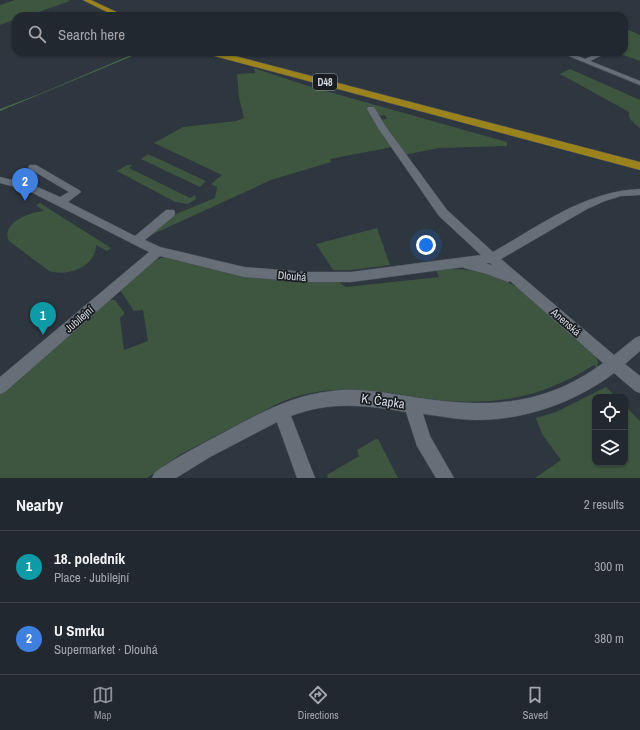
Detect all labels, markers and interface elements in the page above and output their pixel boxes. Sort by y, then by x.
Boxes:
search box [12,12,628,56]
icon: search [26,23,48,45]
text: Search here [58,24,125,45]
road number: D48 [313,74,337,90]
pin: 2 [12,168,38,201]
your location [416,235,436,255]
street label: Dlouhá [277,268,307,284]
pin: 1 [30,302,56,335]
street label: Jubilejní [62,302,97,335]
street label: Anenská [547,305,584,339]
street label: K. Čapka [360,390,406,412]
map controls [592,394,628,466]
button: locate [592,394,628,430]
button: layers [592,430,628,466]
text: Nearby [16,493,63,516]
text: 2 results [584,496,624,513]
text: 18. poledník [54,548,125,569]
text: 1 [26,558,32,575]
text: 300 m [594,558,624,575]
text: Place · Jubilejní [54,569,129,586]
text: U Smrku [54,620,105,641]
text: 2 [26,630,32,647]
text: 380 m [594,630,624,647]
text: Supermarket · Dlouhá [54,641,158,658]
tab: Map [92,684,114,722]
tab: Directions [298,684,339,722]
tab: Saved [523,684,548,722]

